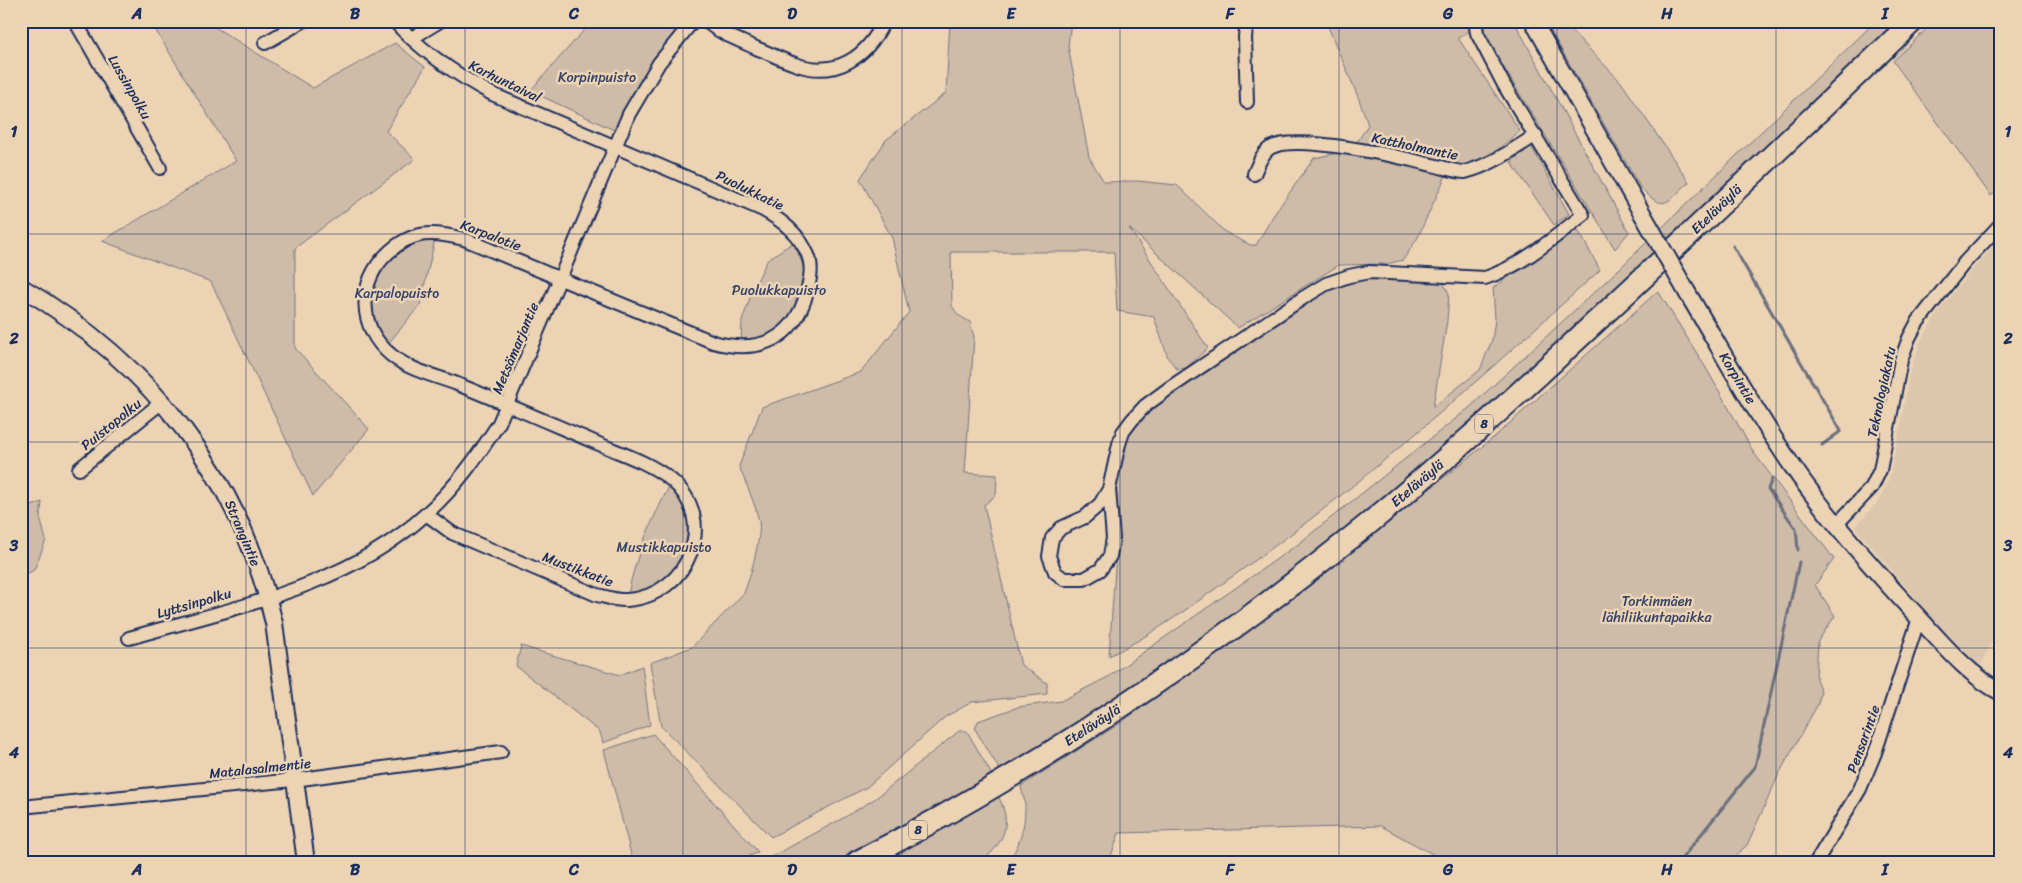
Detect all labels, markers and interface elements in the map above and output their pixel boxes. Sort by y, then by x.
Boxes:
text: A [131,0,142,28]
text: B [350,0,361,28]
text: C [568,0,580,28]
text: D [787,0,797,28]
text: E [1007,0,1017,28]
text: F [1225,0,1236,28]
text: G [1442,0,1454,28]
text: H [1660,0,1673,28]
text: I [1881,0,1890,28]
street label: Lussinpolku [101,50,159,125]
street label: Karhuntaival [464,53,546,110]
park label: Korpinpuisto [558,65,636,90]
text: 1 [11,117,18,146]
text: 1 [2005,117,2012,146]
street label: Kattholmantie [1369,125,1461,168]
street label: Puolukkatie [711,163,788,218]
street label: Eteläväylä [1685,177,1749,241]
street label: Karpalotie [457,212,525,259]
park label: Puolukkapuisto [732,278,826,303]
park label: Karpalopuisto [355,281,439,306]
street label: Metsämarjantie [485,298,546,398]
text: 2 [8,324,19,353]
text: 2 [2002,324,2013,353]
street label: Teknologiakatu [1860,344,1903,440]
street label: Korpintie [1712,347,1763,409]
street label: Puistopolku [75,391,148,457]
road number: 8 [1475,414,1493,434]
street label: Eteläväylä [1385,453,1451,514]
street label: Strangintie [217,496,268,571]
text: 3 [9,531,19,560]
text: 3 [2003,531,2013,560]
park label: Mustikkapuisto [617,535,711,560]
street label: Mustikkatie [539,544,617,594]
street label: Lyttsinpolku [154,581,235,626]
park label: Torkinmäen lähiliikuntapaikka [1602,589,1713,630]
street label: Eteläväylä [1059,697,1127,753]
street label: Pensarintie [1840,702,1887,777]
text: 4 [8,738,19,767]
text: 4 [2002,738,2013,767]
street label: Matalasalmentie [208,751,312,786]
road number: 8 [909,820,927,840]
text: A [131,855,142,883]
text: B [350,855,361,883]
text: C [568,855,580,883]
text: D [787,855,797,883]
text: E [1007,855,1017,883]
text: F [1225,855,1236,883]
text: G [1442,855,1454,883]
text: H [1660,855,1673,883]
text: I [1881,855,1890,883]

